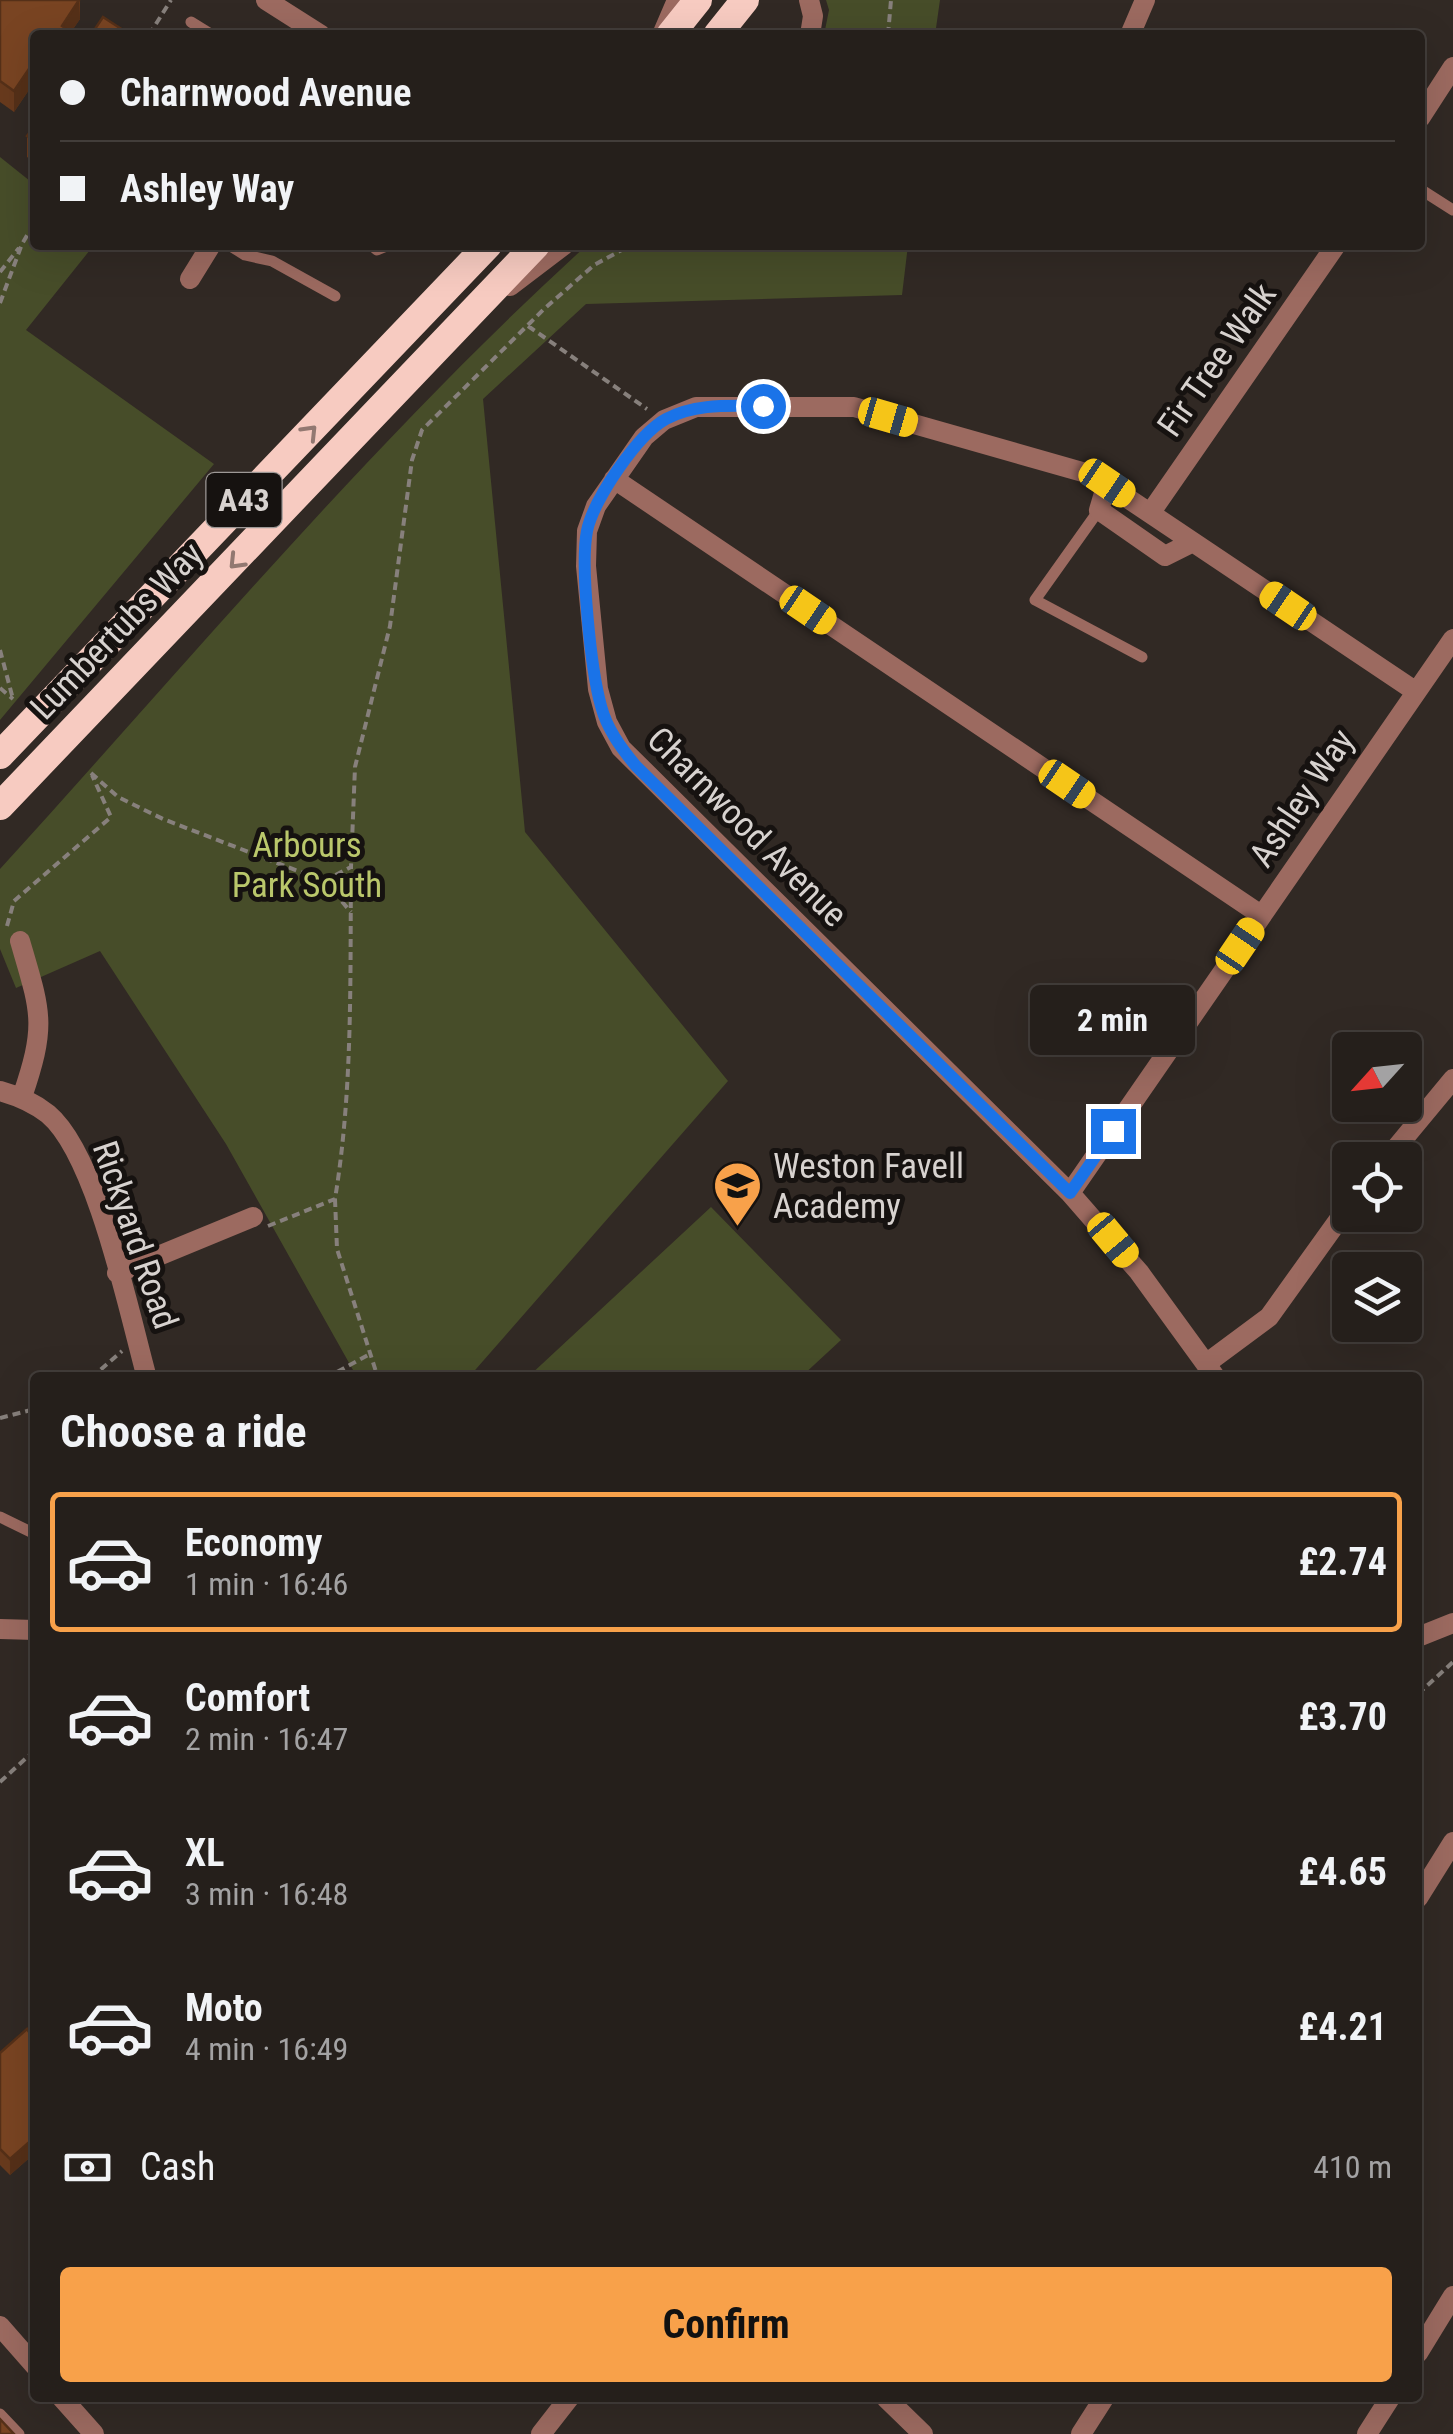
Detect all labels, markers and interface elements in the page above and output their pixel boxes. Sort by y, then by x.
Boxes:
text: Charnwood Avenue [120,71,411,115]
text: Ashley Way [120,167,294,211]
street label: Fir Tree Walk [1149,275,1285,445]
route start [741,384,786,429]
car [855,394,921,440]
one-way arrow [298,425,316,444]
car [1074,454,1140,512]
road number: A43 [206,473,282,527]
street label: Lumbertubs Way [22,534,212,728]
one-way arrow [229,550,247,568]
car [1255,577,1321,635]
car [775,581,841,639]
street label: Charnwood Avenue [639,719,855,935]
street label: Ashley Way [1241,721,1363,875]
car [1034,755,1100,813]
park label: Arbours Park South [232,825,382,906]
car [1211,913,1269,979]
callout: 2 min [1030,986,1196,1056]
text: 2 min [1077,1001,1148,1039]
north arrow [1332,1032,1422,1122]
map controls [1332,1032,1422,1342]
route end [1091,1109,1136,1154]
street label: Rickyard Road [84,1136,186,1334]
button: locate [1332,1142,1422,1232]
place label: Weston Favell Academy [773,1146,964,1227]
school or university icon: Weston Favell Academy [712,1160,764,1228]
car [1082,1207,1144,1273]
button: layers [1332,1252,1422,1342]
text: Choose a ride [60,1405,307,1458]
icon: car [65,1517,155,1607]
text: Economy [185,1521,322,1565]
text: £2.74 [1298,1540,1387,1584]
text: 1 min · 16:46 [185,1565,348,1603]
icon: car [65,1672,155,1762]
text: Comfort [185,1676,310,1720]
text: £3.70 [1298,1695,1387,1739]
text: 2 min · 16:47 [185,1720,348,1758]
icon: car [65,1827,155,1917]
text: XL [185,1831,224,1875]
text: £4.65 [1298,1850,1387,1894]
text: 3 min · 16:48 [185,1875,348,1913]
icon: car [65,1982,155,2072]
text: Moto [185,1986,263,2030]
text: £4.21 [1298,2005,1387,2049]
text: 4 min · 16:49 [185,2030,348,2068]
icon: cash [60,2140,115,2195]
text: Cash [140,2145,215,2189]
text: 410 m [1313,2148,1392,2186]
button: Confirm [60,2267,1392,2382]

